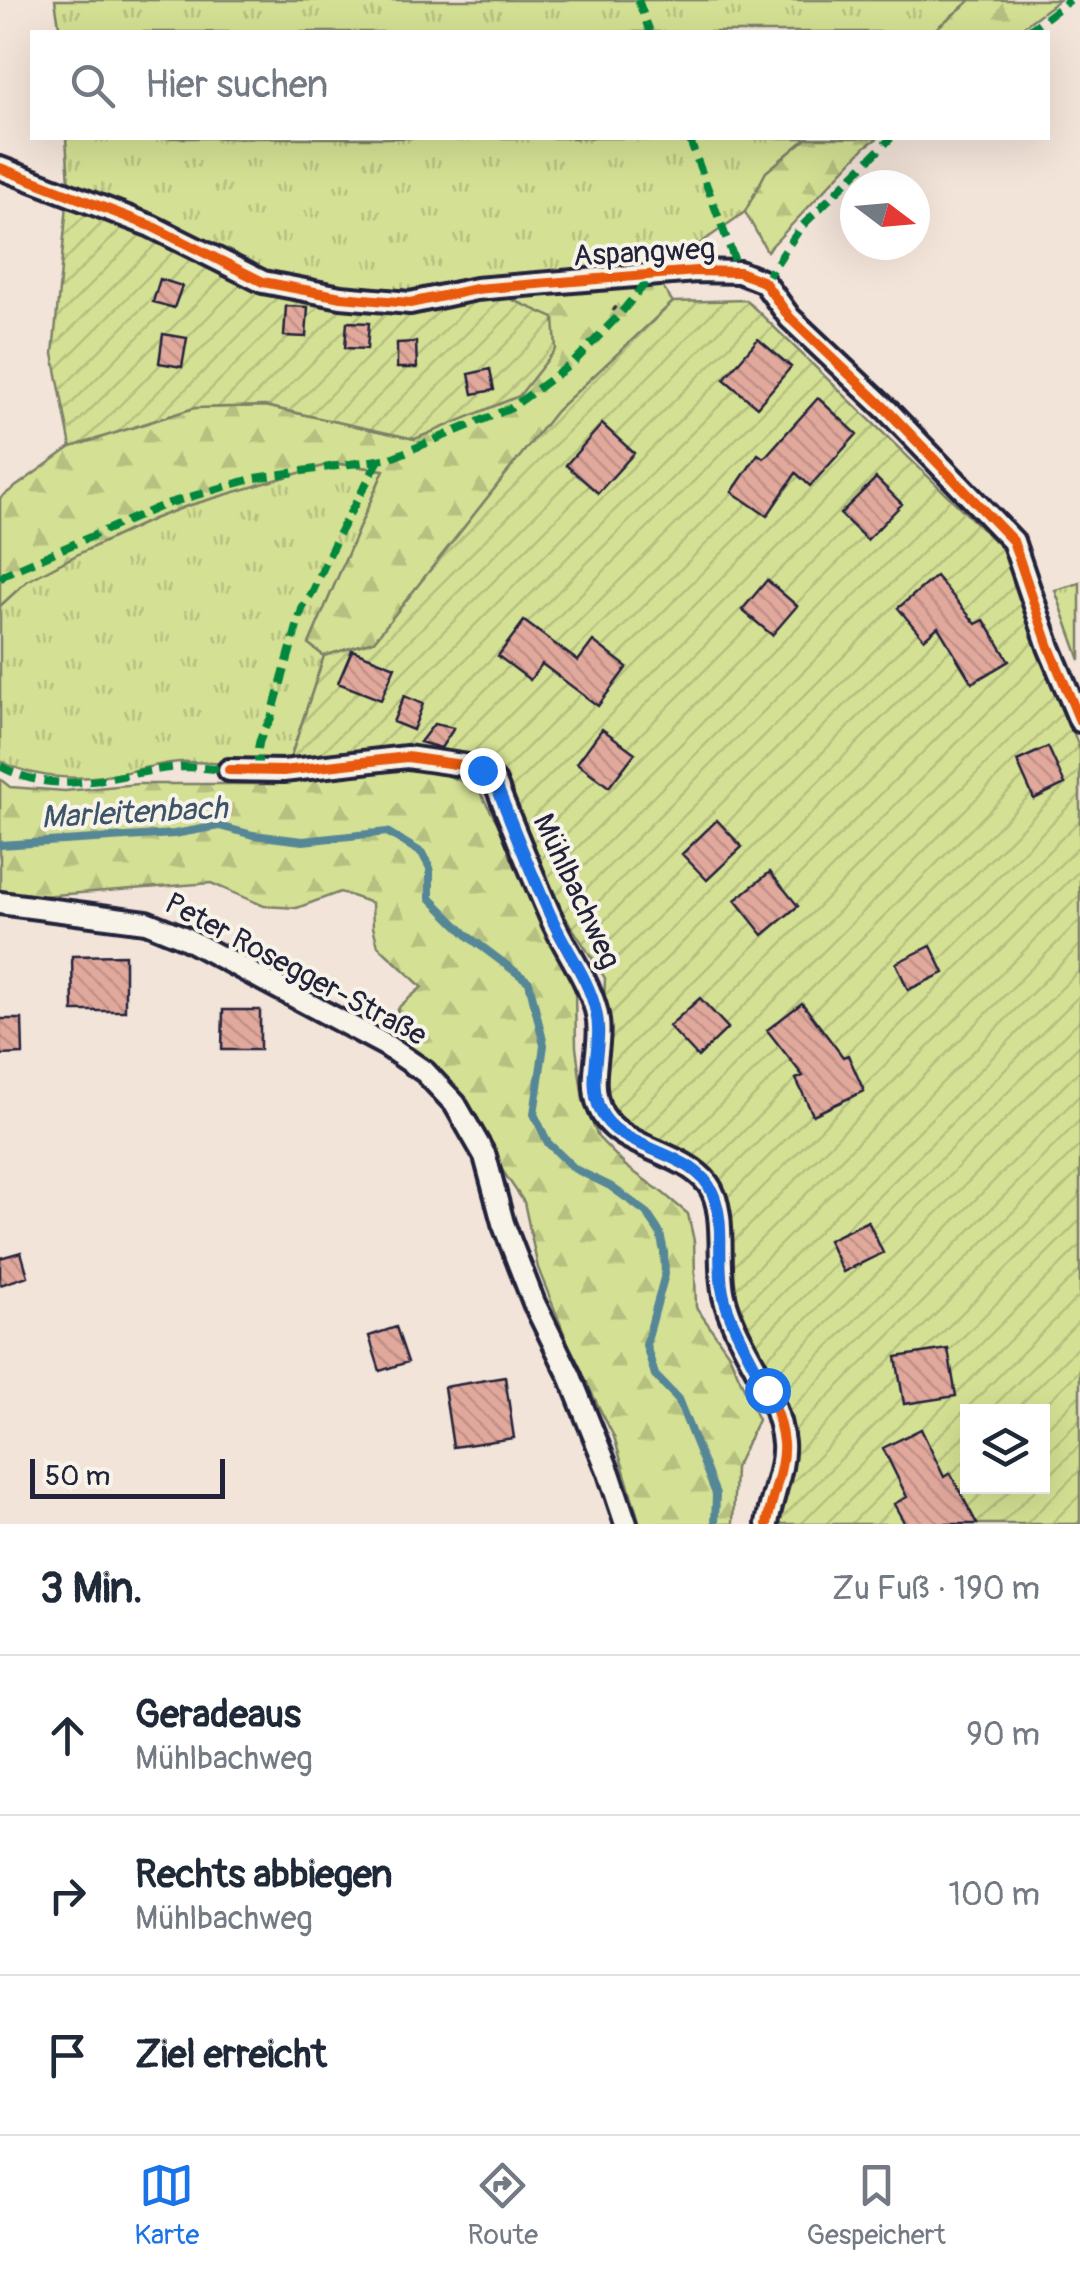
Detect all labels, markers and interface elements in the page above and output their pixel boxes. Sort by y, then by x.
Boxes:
search box [30,30,1050,140]
icon: search [65,58,120,113]
text: Hier suchen [145,61,328,109]
north arrow [840,170,930,260]
street label: Aspangweg [572,230,716,275]
route end [460,748,506,794]
water label: Marleitenbach [40,788,230,838]
street label: Mühlbachweg [525,808,628,974]
street label: Peter Rosegger-Straße [159,885,433,1054]
route start [745,1368,791,1414]
map controls [960,1404,1050,1494]
button: layers [960,1404,1050,1494]
scale bar [30,1454,225,1498]
text: 50 m [45,1459,110,1494]
text: 3 Min. [40,1563,143,1615]
text: Zu Fuß · 190 m [832,1569,1040,1609]
text: Geradeaus [135,1691,301,1739]
icon: ahead [40,1708,95,1763]
text: 90 m [966,1715,1040,1755]
text: Mühlbachweg [135,1739,313,1779]
text: Rechts abbiegen [135,1851,393,1899]
icon: right [40,1868,95,1923]
text: 100 m [948,1875,1040,1915]
text: Mühlbachweg [135,1899,313,1939]
icon: arrive [40,2028,95,2083]
text: Ziel erreicht [135,2031,327,2079]
tab: Karte [134,2158,199,2253]
tab: Route [468,2158,538,2253]
tab: Gespeichert [806,2158,946,2253]

